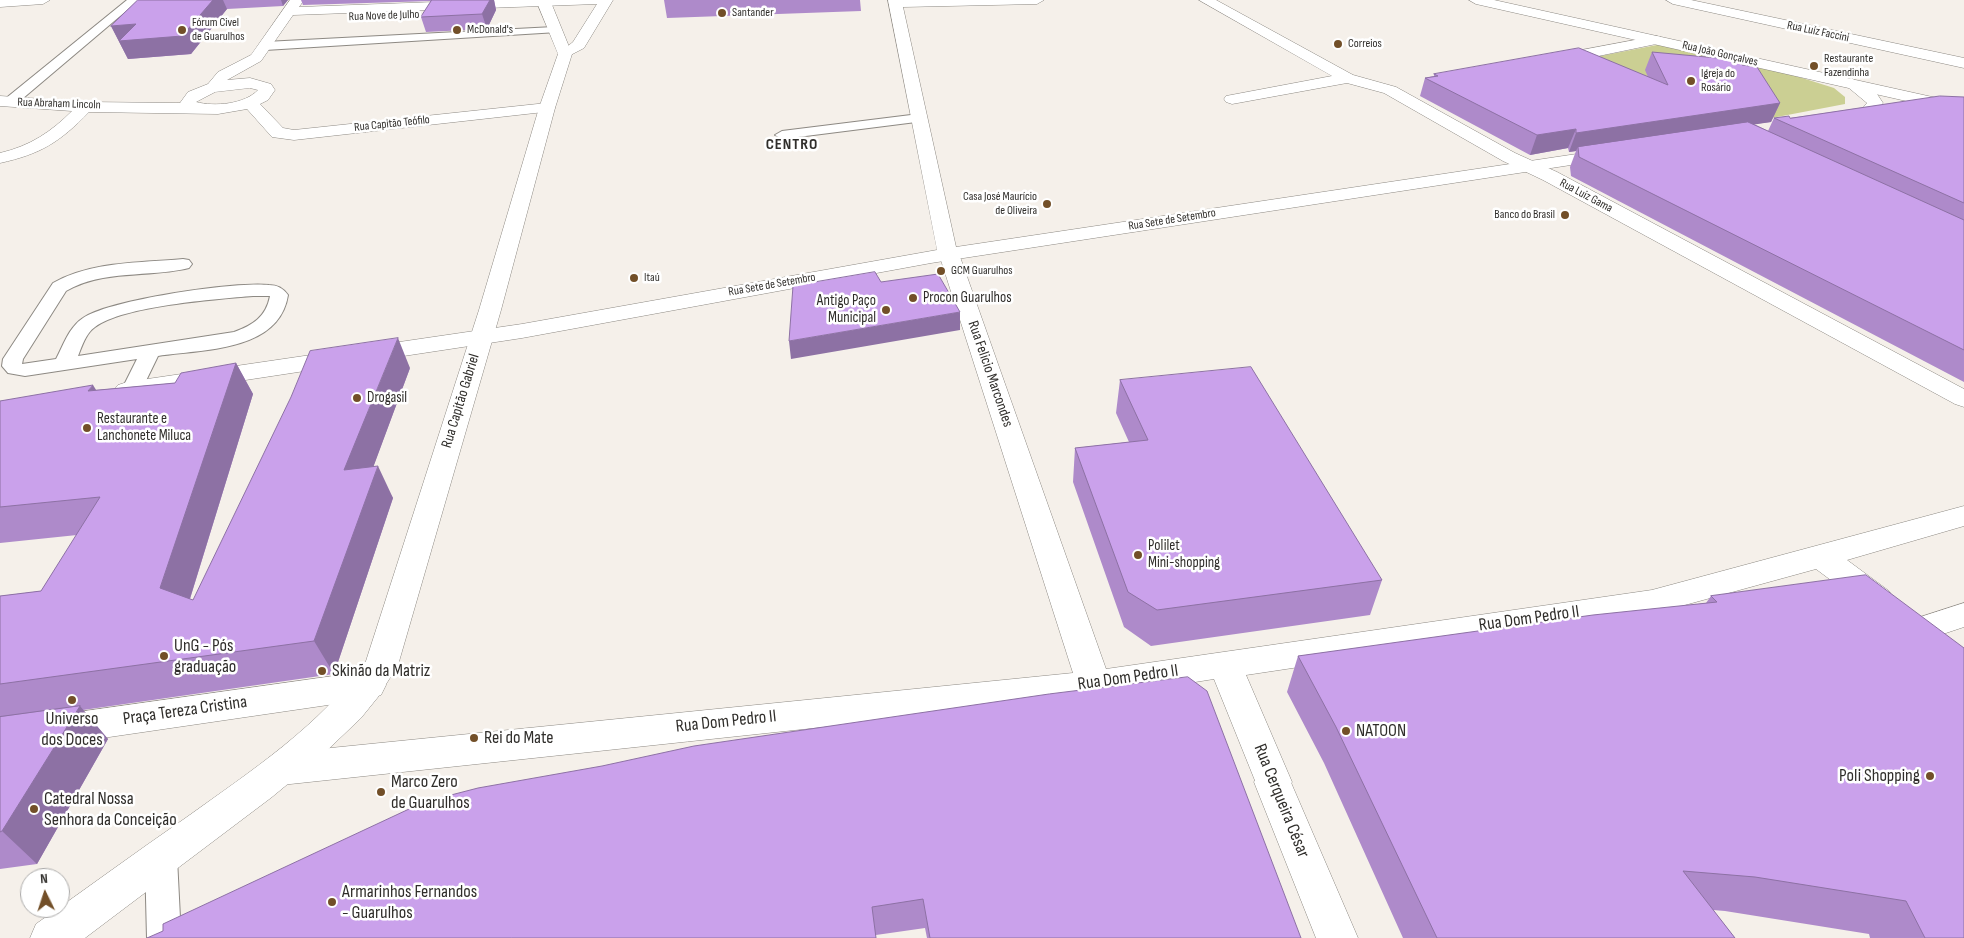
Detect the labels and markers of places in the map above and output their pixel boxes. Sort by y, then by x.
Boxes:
place label: Santander [732,6,774,20]
marker: Santander [716,7,728,19]
place label: Fórum Civel de Guarulhos [192,16,244,44]
place label: McDonald's [467,23,513,37]
marker: Fórum Civel de Guarulhos [176,24,188,36]
marker: McDonald's [451,24,463,36]
place label: Correios [1348,37,1382,51]
marker: Correios [1332,38,1344,50]
place label: Restaurante Fazendinha [1824,52,1873,80]
marker: Restaurante Fazendinha [1808,60,1820,72]
place label: Igreja do Rosário [1701,67,1735,95]
marker: Igreja do Rosário [1685,75,1697,87]
place label: Casa José Maurício de Oliveira [963,190,1037,218]
marker: Casa José Maurício de Oliveira [1041,198,1053,210]
place label: Banco do Brasil [1494,208,1555,222]
marker: Banco do Brasil [1559,209,1571,221]
place label: GCM Guarulhos [951,264,1013,278]
marker: GCM Guarulhos [935,265,947,277]
place label: Itaú [644,271,660,285]
marker: Itaú [628,272,640,284]
place label: Procon Guarulhos [923,289,1012,307]
place label: Antigo Paço Municipal [817,292,876,327]
marker: Procon Guarulhos [907,292,919,304]
marker: Antigo Paço Municipal [880,304,892,316]
place label: Drogasil [367,389,407,407]
marker: Drogasil [351,392,363,404]
place label: Restaurante e Lanchonete Miluca [97,410,191,445]
marker: Restaurante e Lanchonete Miluca [81,422,93,434]
place label: Polilet Mini-shopping [1148,537,1220,572]
marker: Polilet Mini-shopping [1132,549,1144,561]
place label: UnG - Pós graduação [174,635,236,678]
marker: UnG - Pós graduação [158,650,170,662]
place label: Skinão da Matriz [332,660,430,682]
marker: Skinão da Matriz [316,665,328,677]
marker: Universo dos Doces [66,694,78,706]
place label: Universo dos Doces [41,708,103,751]
place label: NATOON [1356,720,1406,742]
marker: NATOON [1340,725,1352,737]
place label: Rei do Mate [484,727,554,749]
marker: Rei do Mate [468,732,480,744]
place label: Poli Shopping [1839,765,1920,787]
marker: Poli Shopping [1924,770,1936,782]
place label: Marco Zero de Guarulhos [391,771,470,814]
marker: Marco Zero de Guarulhos [375,786,387,798]
place label: Catedral Nossa Senhora da Conceição [44,788,177,831]
marker: Catedral Nossa Senhora da Conceição [28,803,40,815]
place label: Armarinhos Fernandos - Guarulhos [342,881,477,924]
marker: Armarinhos Fernandos - Guarulhos [326,896,338,908]

